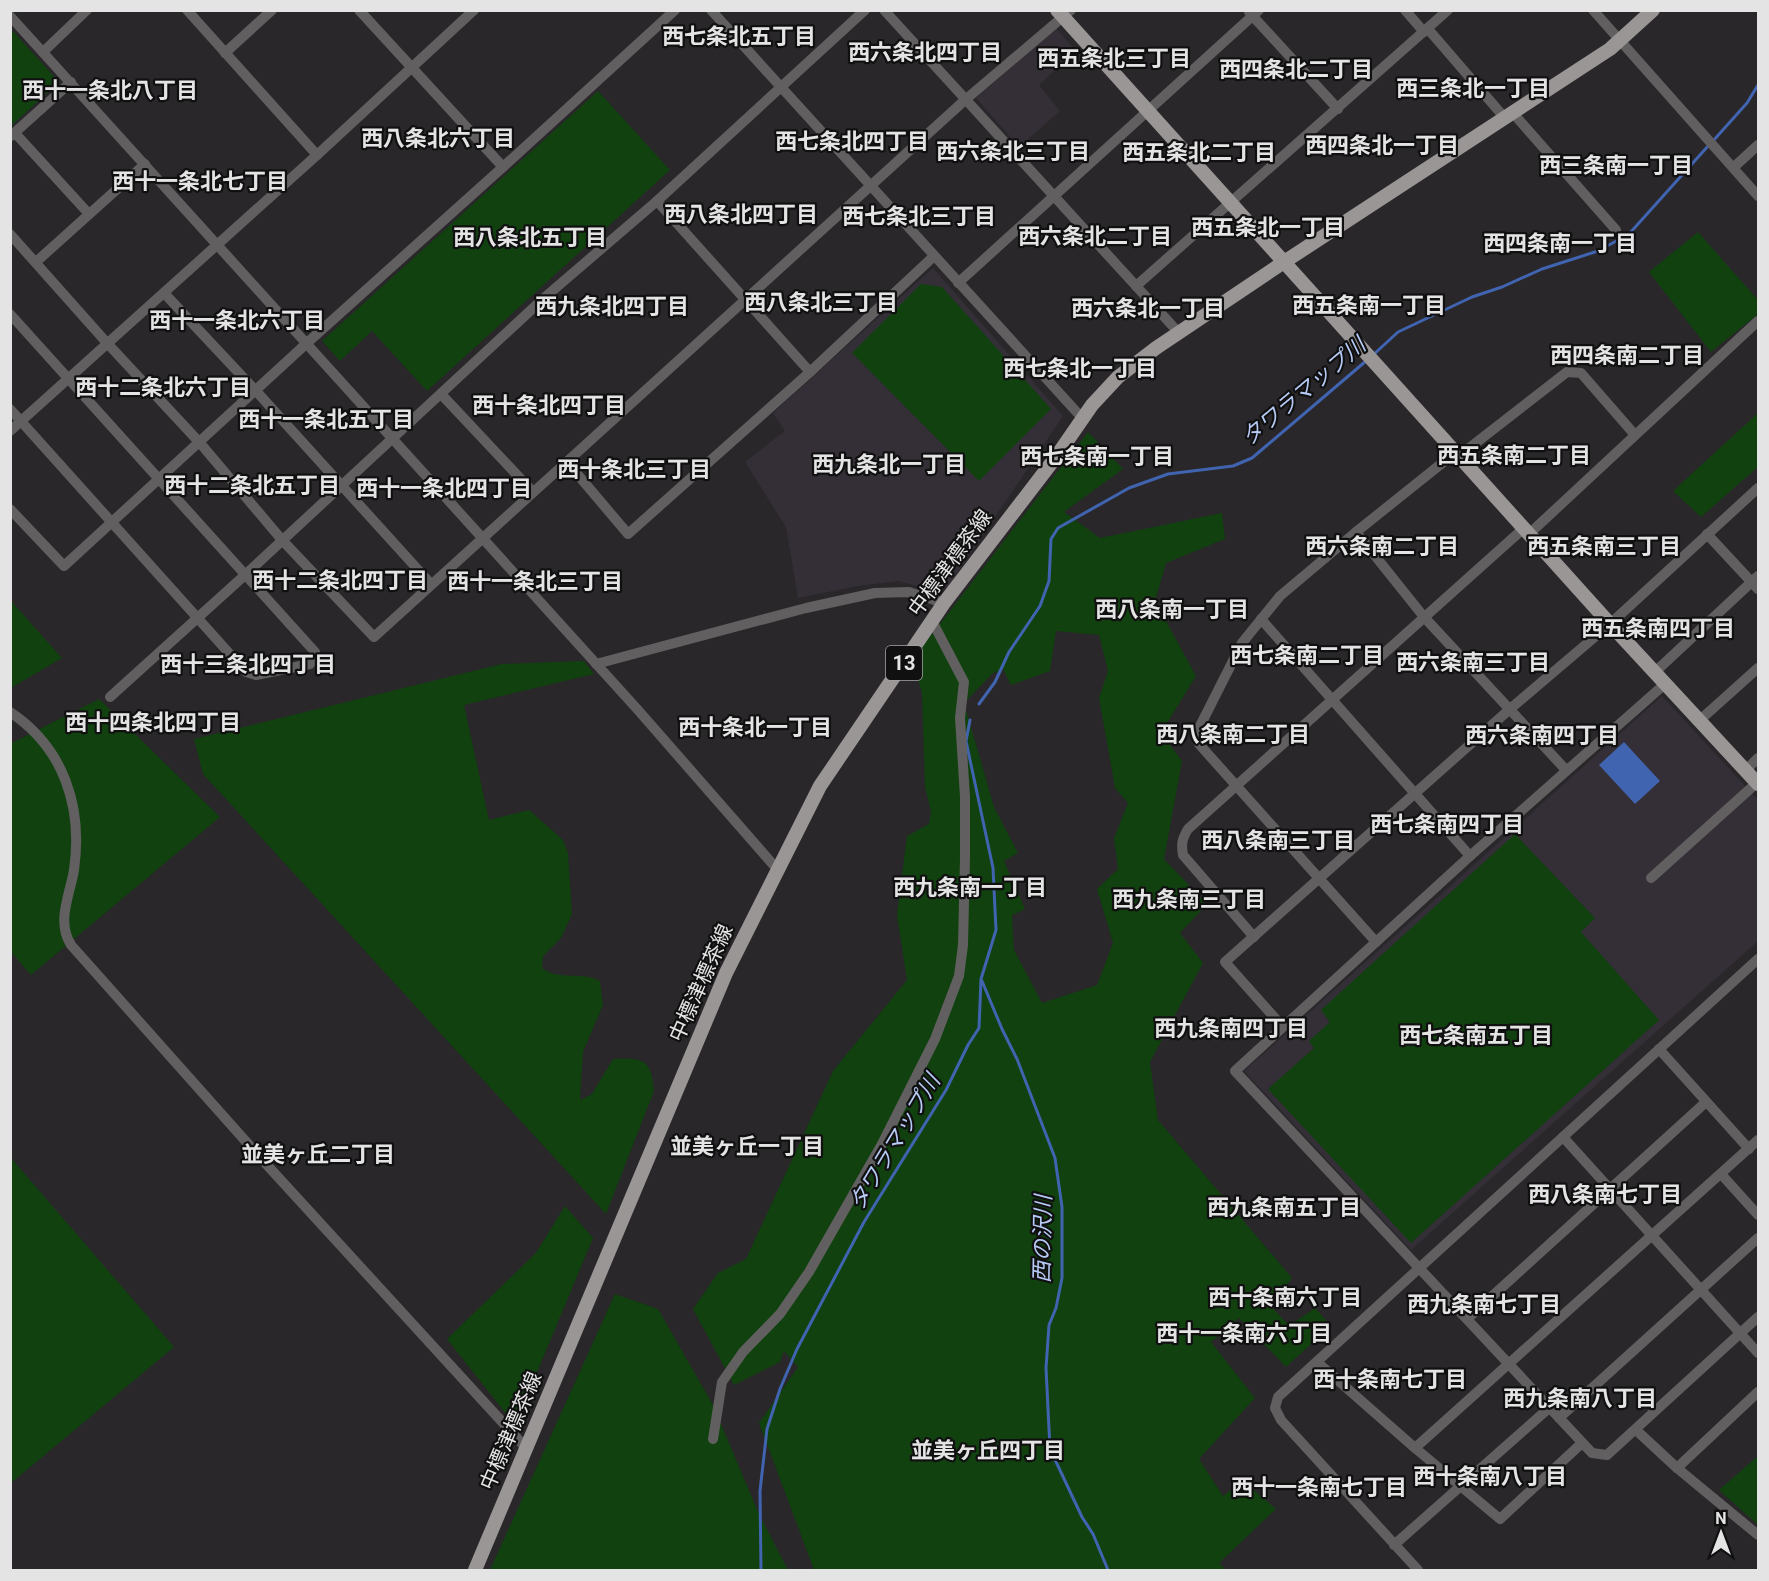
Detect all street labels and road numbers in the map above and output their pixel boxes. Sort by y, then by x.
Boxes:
street label: 中標津標茶線 [903,505,997,621]
road number: 13 [886,646,922,680]
street label: 中標津標茶線 [664,921,738,1045]
street label: 中標津標茶線 [475,1368,547,1494]

